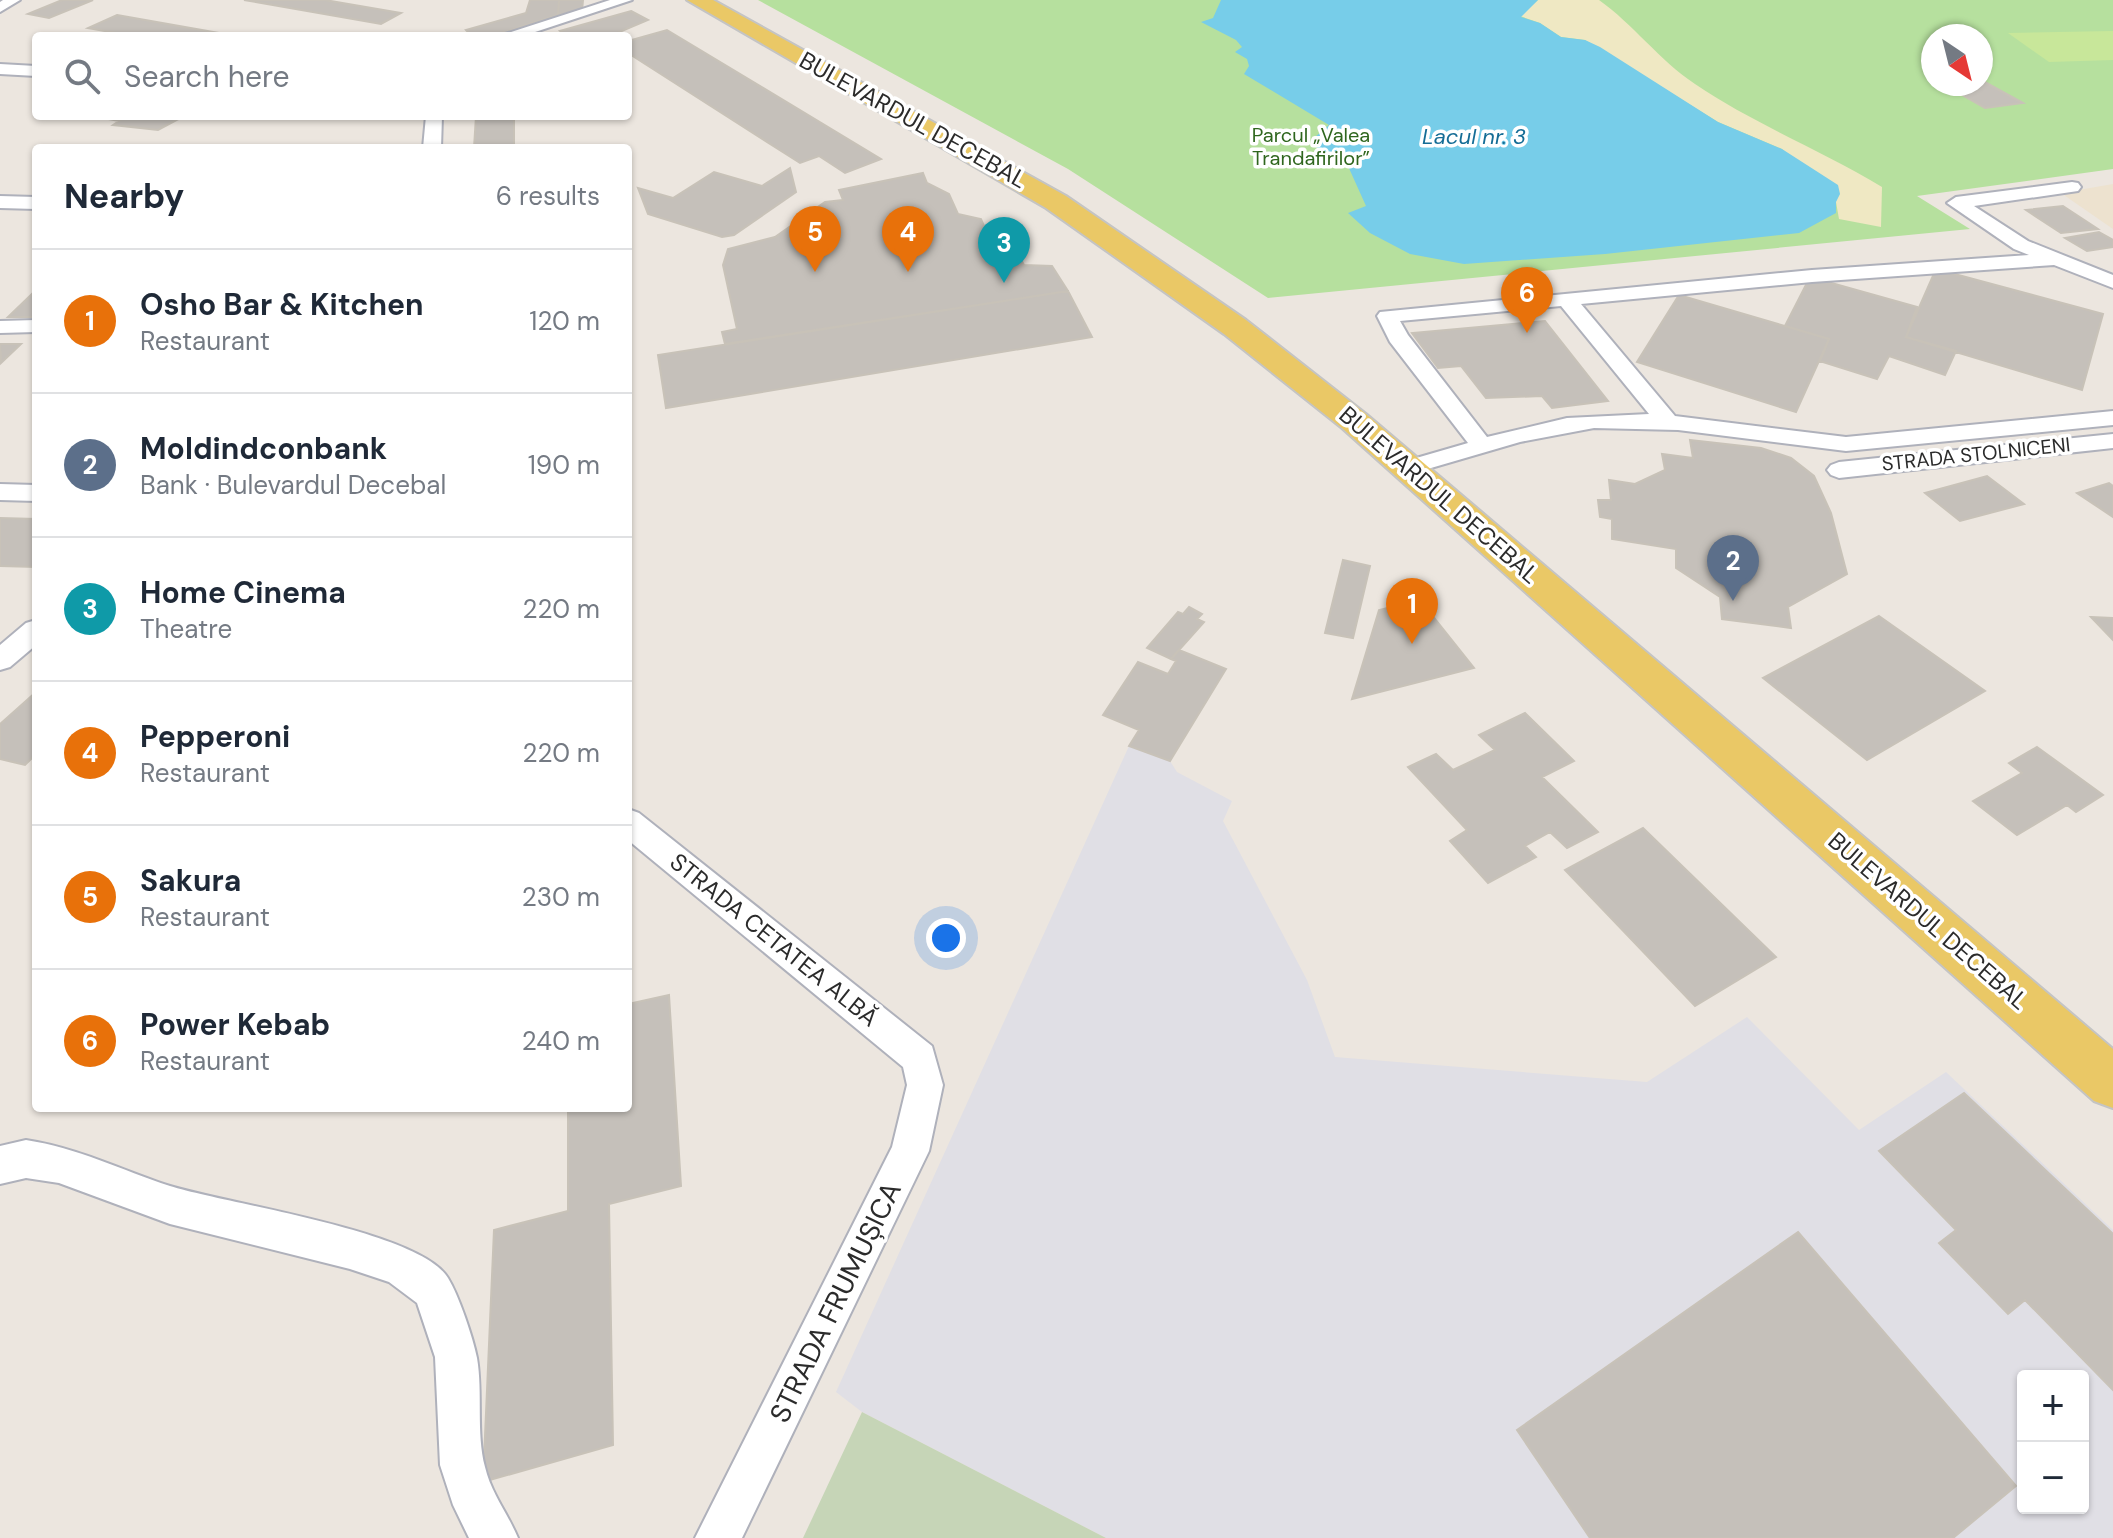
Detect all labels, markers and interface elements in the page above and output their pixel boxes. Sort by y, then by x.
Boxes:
north arrow [1921,24,1993,96]
search box [32,32,632,120]
street label: BULEVARDUL DECEBAL [794,44,1032,195]
icon: search [60,54,104,98]
text: Search here [124,57,290,96]
park label: Parcul „Valea Trandafirilor” [1252,122,1370,171]
water label: Lacul nr. 3 [1422,122,1526,151]
text: Nearby [64,174,184,219]
text: 6 results [496,179,600,213]
pin: 5 [789,206,841,272]
pin: 4 [882,206,934,272]
pin: 3 [978,217,1030,283]
pin: 6 [1501,267,1553,333]
text: Osho Bar & Kitchen [140,285,424,324]
text: 1 [85,304,95,338]
text: 120 m [529,304,600,338]
text: Restaurant [140,324,270,358]
street label: BULEVARDUL DECEBAL [1333,399,1546,590]
text: Moldindconbank [140,429,387,468]
street label: STRADA STOLNICENI [1880,431,2072,477]
text: 2 [82,448,98,482]
text: 190 m [528,448,600,482]
text: Bank · Bulevardul Decebal [140,468,446,502]
pin: 2 [1707,535,1759,601]
text: Home Cinema [140,573,346,612]
pin: 1 [1386,578,1438,644]
text: 3 [82,592,98,626]
text: 220 m [522,592,600,626]
text: Theatre [140,612,232,646]
text: Pepperoni [140,717,290,756]
text: 4 [82,736,98,770]
text: 220 m [522,736,600,770]
text: Restaurant [140,756,270,790]
street label: BULEVARDUL DECEBAL [1822,825,2035,1016]
street label: STRADA CETATEA ALBĂ [664,846,885,1033]
text: Sakura [140,861,241,900]
text: 5 [82,880,98,914]
text: 230 m [522,880,600,914]
text: Restaurant [140,900,270,934]
your location [926,918,966,958]
text: Power Kebab [140,1005,330,1044]
text: 6 [82,1024,98,1058]
text: 240 m [522,1024,600,1058]
text: Restaurant [140,1044,270,1078]
street label: STRADA FRUMUȘICA [761,1176,910,1429]
map controls [2017,1370,2089,1514]
button: + [2017,1370,2089,1442]
button: − [2017,1442,2089,1514]

